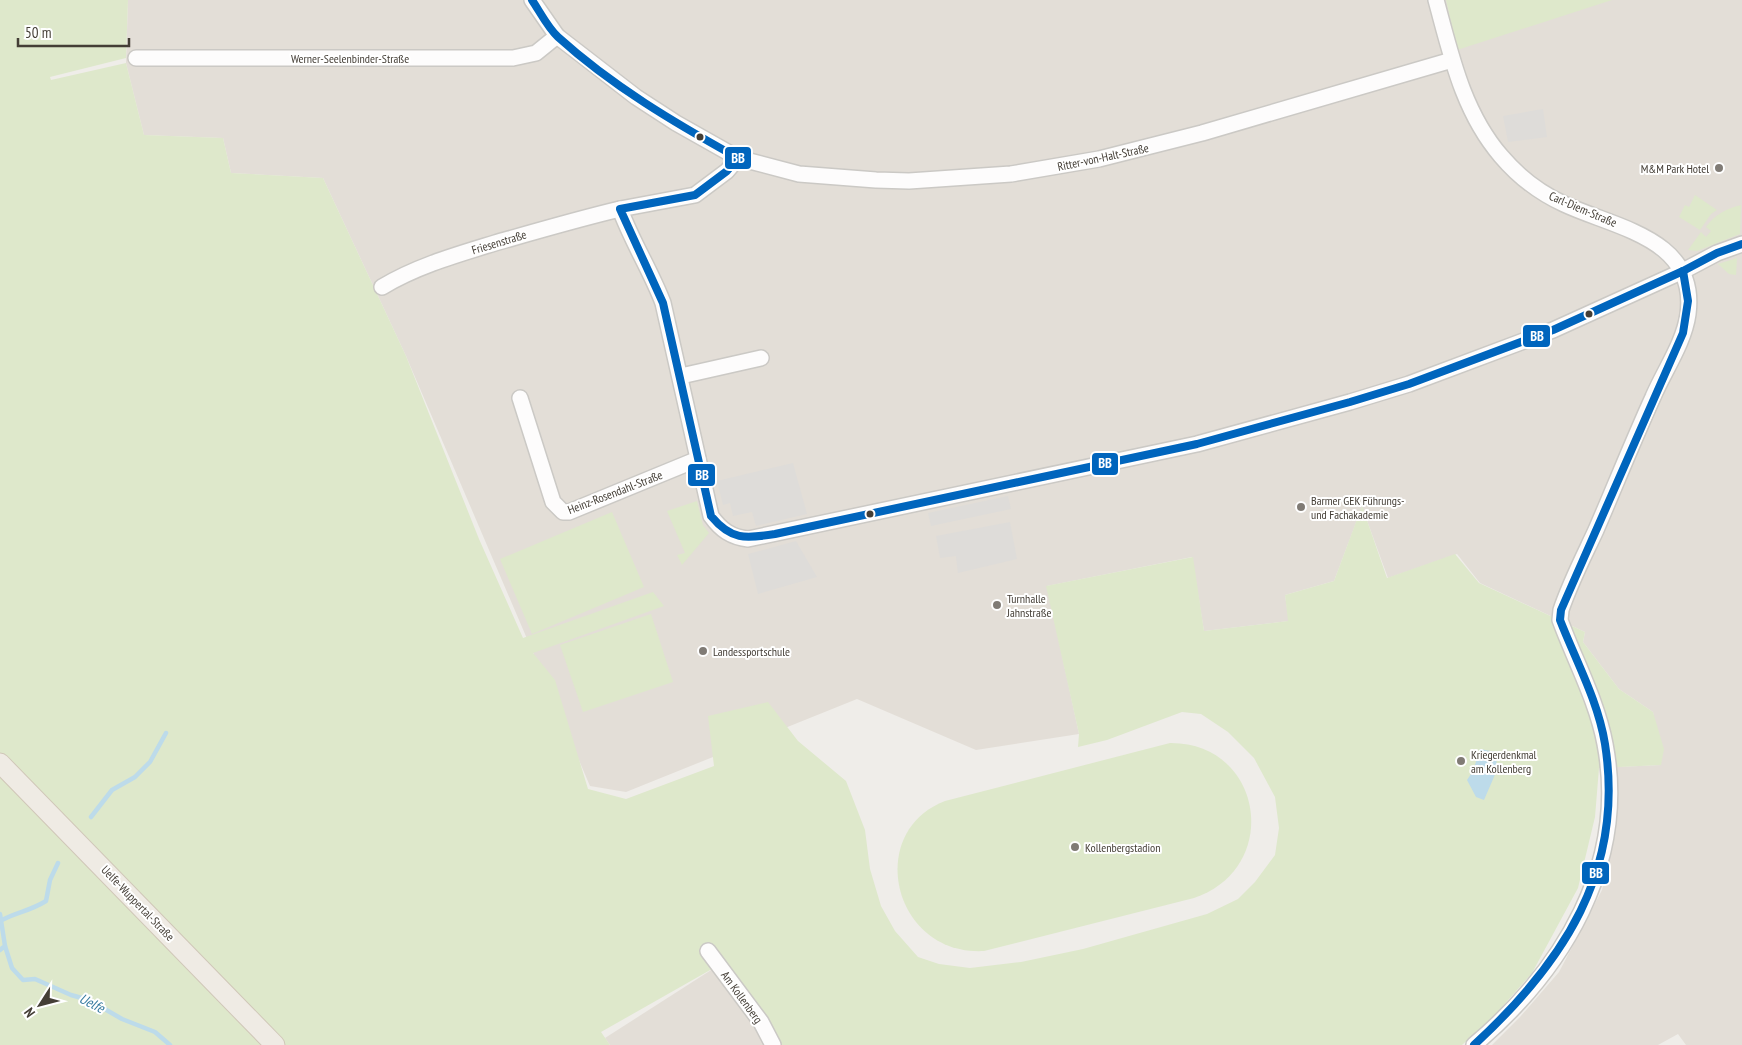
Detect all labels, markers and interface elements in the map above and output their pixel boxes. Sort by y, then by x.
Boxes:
scale bar [18,15,129,47]
text: 50 m [25,23,51,42]
street label: Werner-Seelenbinder-Straße [291,51,409,66]
unlabelled marker [695,132,705,142]
street label: Ritter-von-Halt-Straße [1056,140,1150,174]
line badge: BB [724,146,752,170]
text: BB [731,149,745,167]
place label: M&M Park Hotel [1641,161,1709,176]
marker: M&M Park Hotel [1713,162,1725,174]
street label: Carl-Diem-Straße [1547,188,1619,230]
street label: Friesenstraße [470,227,528,257]
unlabelled marker [1584,309,1594,319]
line badge: BB [1522,324,1551,348]
text: BB [1530,327,1544,345]
line badge: BB [1091,452,1119,476]
text: BB [1098,454,1112,472]
line badge: BB [687,463,716,487]
text: BB [695,466,709,484]
street label: Heinz-Rosendahl-Straße [565,467,665,517]
place label: Barmer GEK Führungs- und Fachakademie [1311,493,1405,522]
marker: Barmer GEK Führungs- und Fachakademie [1295,501,1307,513]
unlabelled marker [865,509,875,519]
place label: Turnhalle Jahnstraße [1006,591,1052,620]
marker: Turnhalle Jahnstraße [991,599,1003,611]
place label: Landessportschule [713,644,790,659]
marker: Landessportschule [697,645,709,657]
place label: Kriegerdenkmal am Kollenberg [1471,747,1537,776]
marker: Kriegerdenkmal am Kollenberg [1455,755,1467,767]
place label: Kollenbergstadion [1085,840,1161,855]
marker: Kollenbergstadion [1069,841,1081,853]
line badge: BB [1581,861,1610,885]
street label: Uelfe-Wuppertal-Straße [98,862,178,944]
text: BB [1589,864,1603,882]
street label: Am Kollenberg [718,968,766,1026]
north arrow [15,980,65,1030]
water label: Uelfe [77,989,109,1017]
text: N [20,1004,39,1021]

